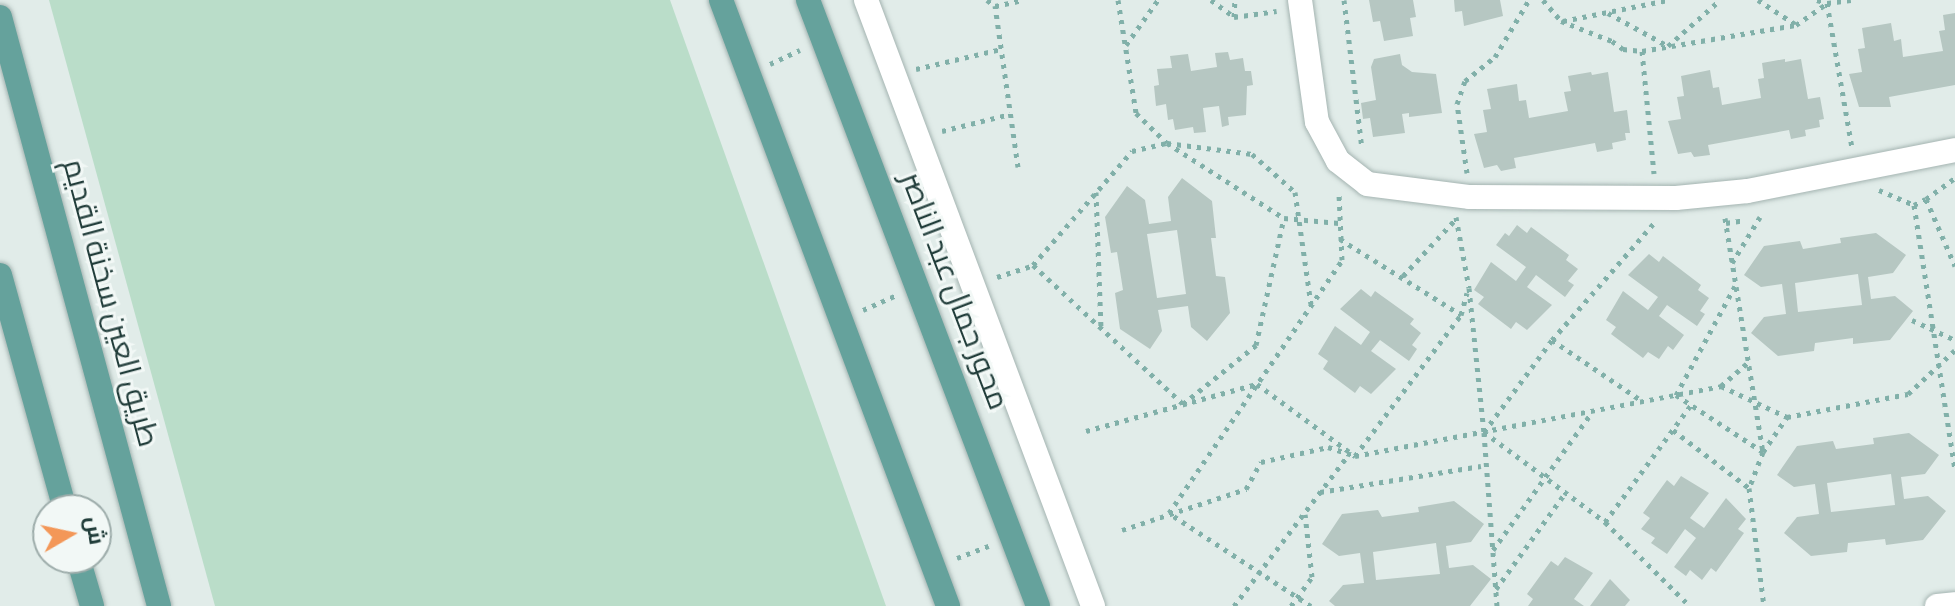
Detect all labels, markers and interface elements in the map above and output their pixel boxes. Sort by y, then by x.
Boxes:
street label: طريق العين سخنة القديم [54,155,166,451]
street label: محور جمال عبد الناصر [892,167,1016,415]
north arrow [32,494,112,574]
text: ش [79,514,110,547]

